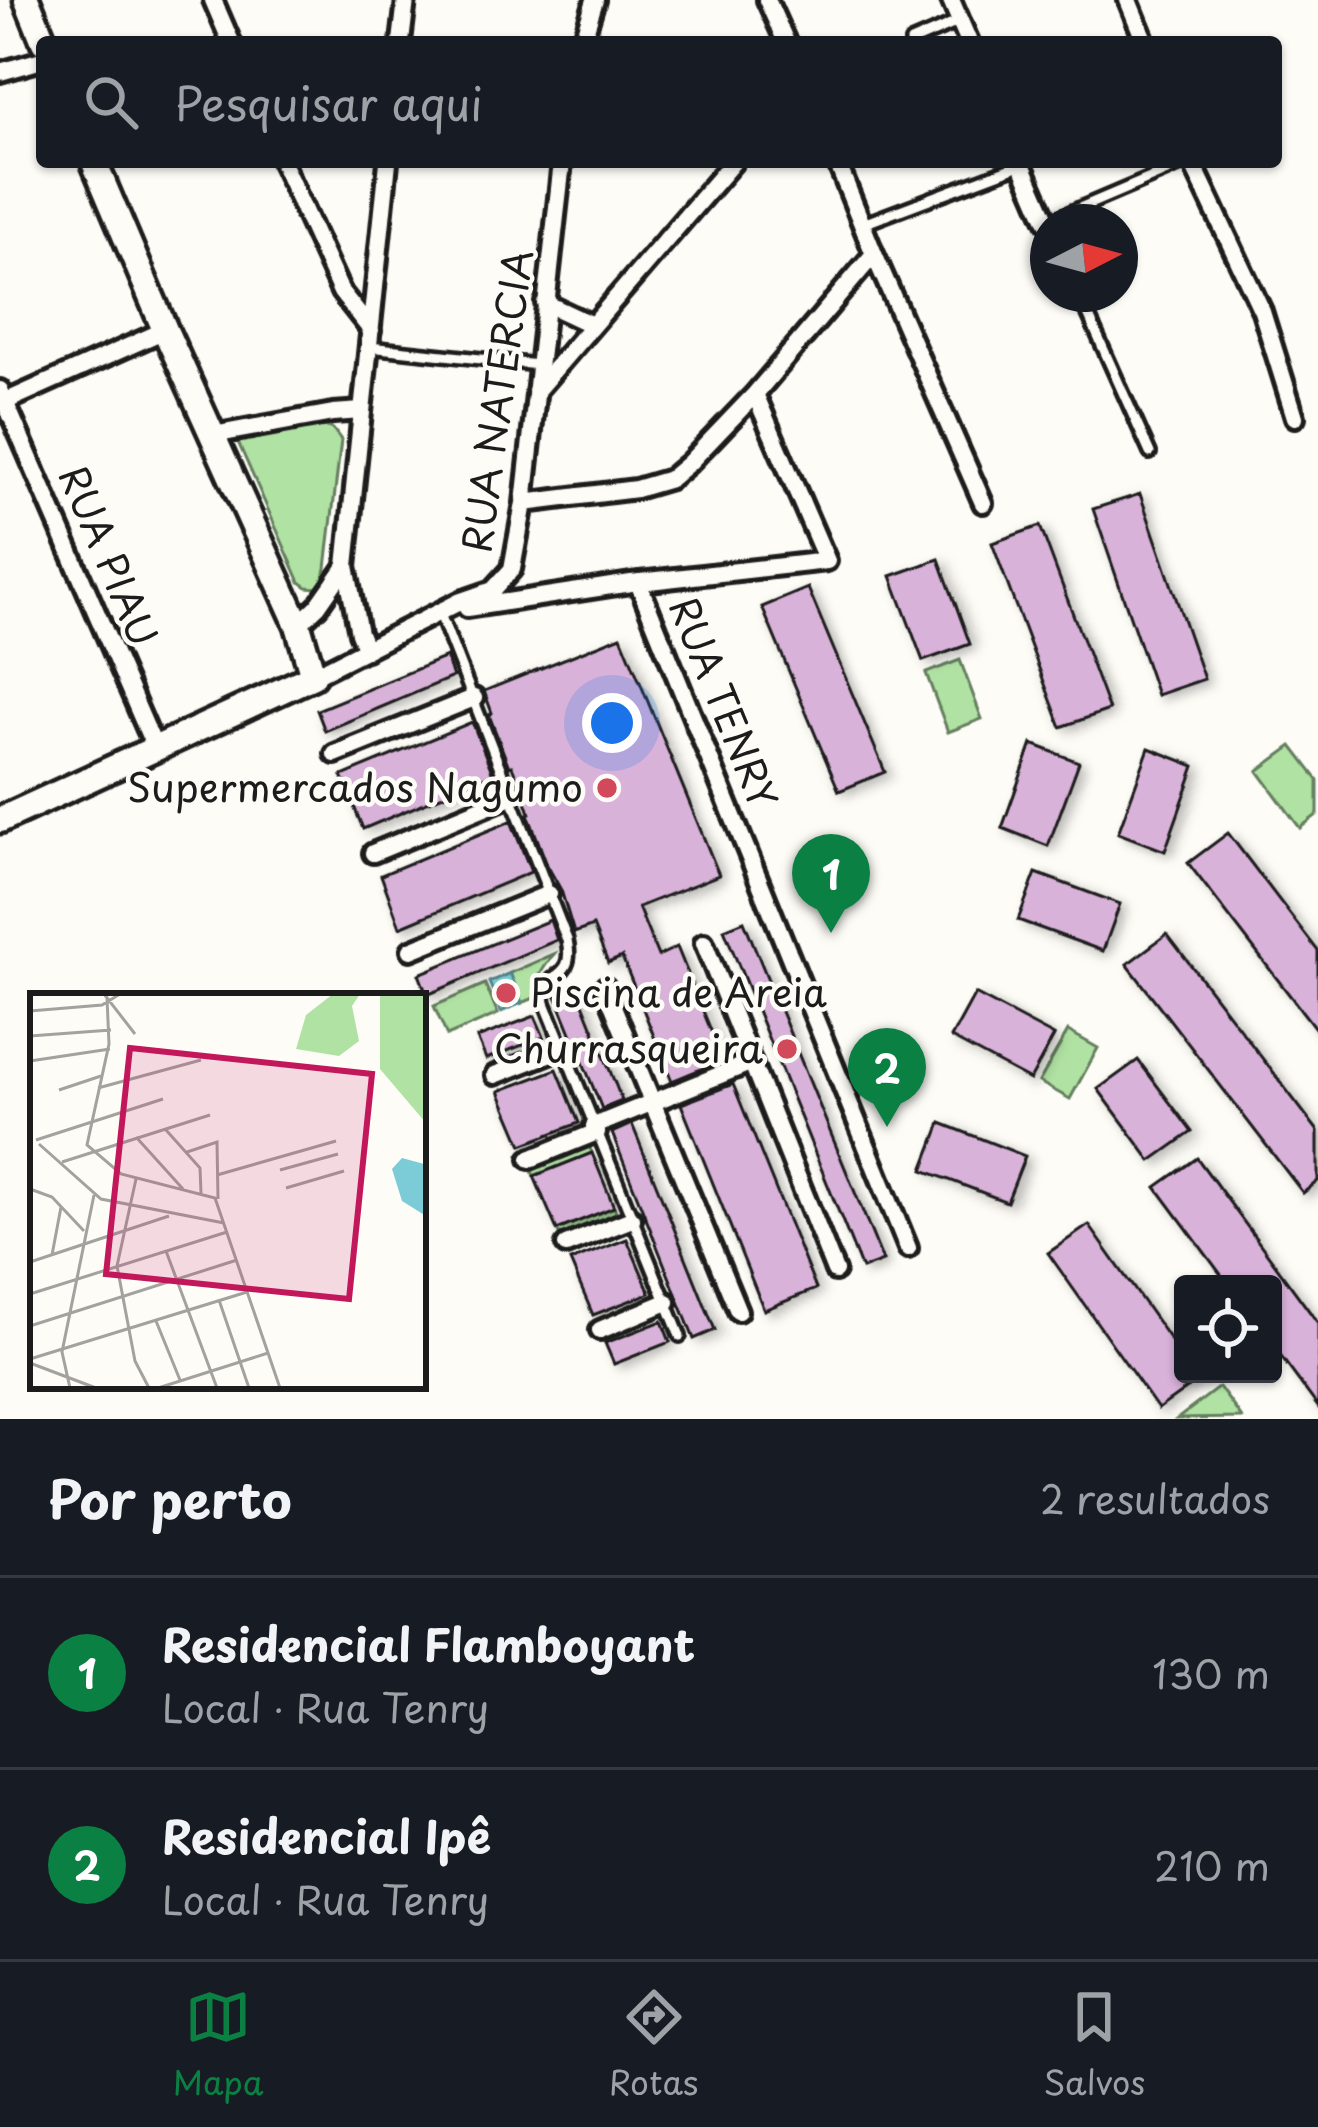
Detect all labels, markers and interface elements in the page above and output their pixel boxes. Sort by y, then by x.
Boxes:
search box [36,36,1282,168]
text: Pesquisar aqui [174,68,483,136]
icon: search [78,69,144,135]
north arrow [1030,204,1138,312]
street label: RUA NATERCIA [445,245,546,556]
street label: RUA PIAU [46,456,175,654]
street label: RUA TENRY [656,587,795,817]
your location [582,693,642,753]
place label: Supermercados Nagumo [127,756,583,815]
marker: Supermercados Nagumo [594,775,620,801]
pin: 1 [792,834,870,933]
place label: Piscina de Areia [530,961,827,1020]
marker: Piscina de Areia [493,980,519,1006]
inset map [30,993,426,1389]
place label: Churrasqueira [494,1017,763,1076]
pin: 2 [848,1028,926,1127]
marker: Churrasqueira [774,1036,800,1062]
map controls [1174,1275,1282,1383]
button: locate [1174,1275,1282,1383]
text: Por perto [48,1459,292,1536]
text: 2 resultados [1040,1468,1270,1527]
text: Residencial Flamboyant [162,1609,695,1677]
text: 1 [78,1643,96,1702]
text: 130 m [1152,1643,1270,1702]
text: Local · Rua Tenry [162,1677,489,1736]
text: Residencial Ipê [162,1801,491,1869]
text: 2 [73,1835,101,1894]
text: 210 m [1154,1835,1270,1894]
text: Local · Rua Tenry [162,1869,489,1928]
tab: Mapa [173,1984,263,2106]
tab: Rotas [609,1984,698,2106]
tab: Salvos [1044,1984,1145,2106]

